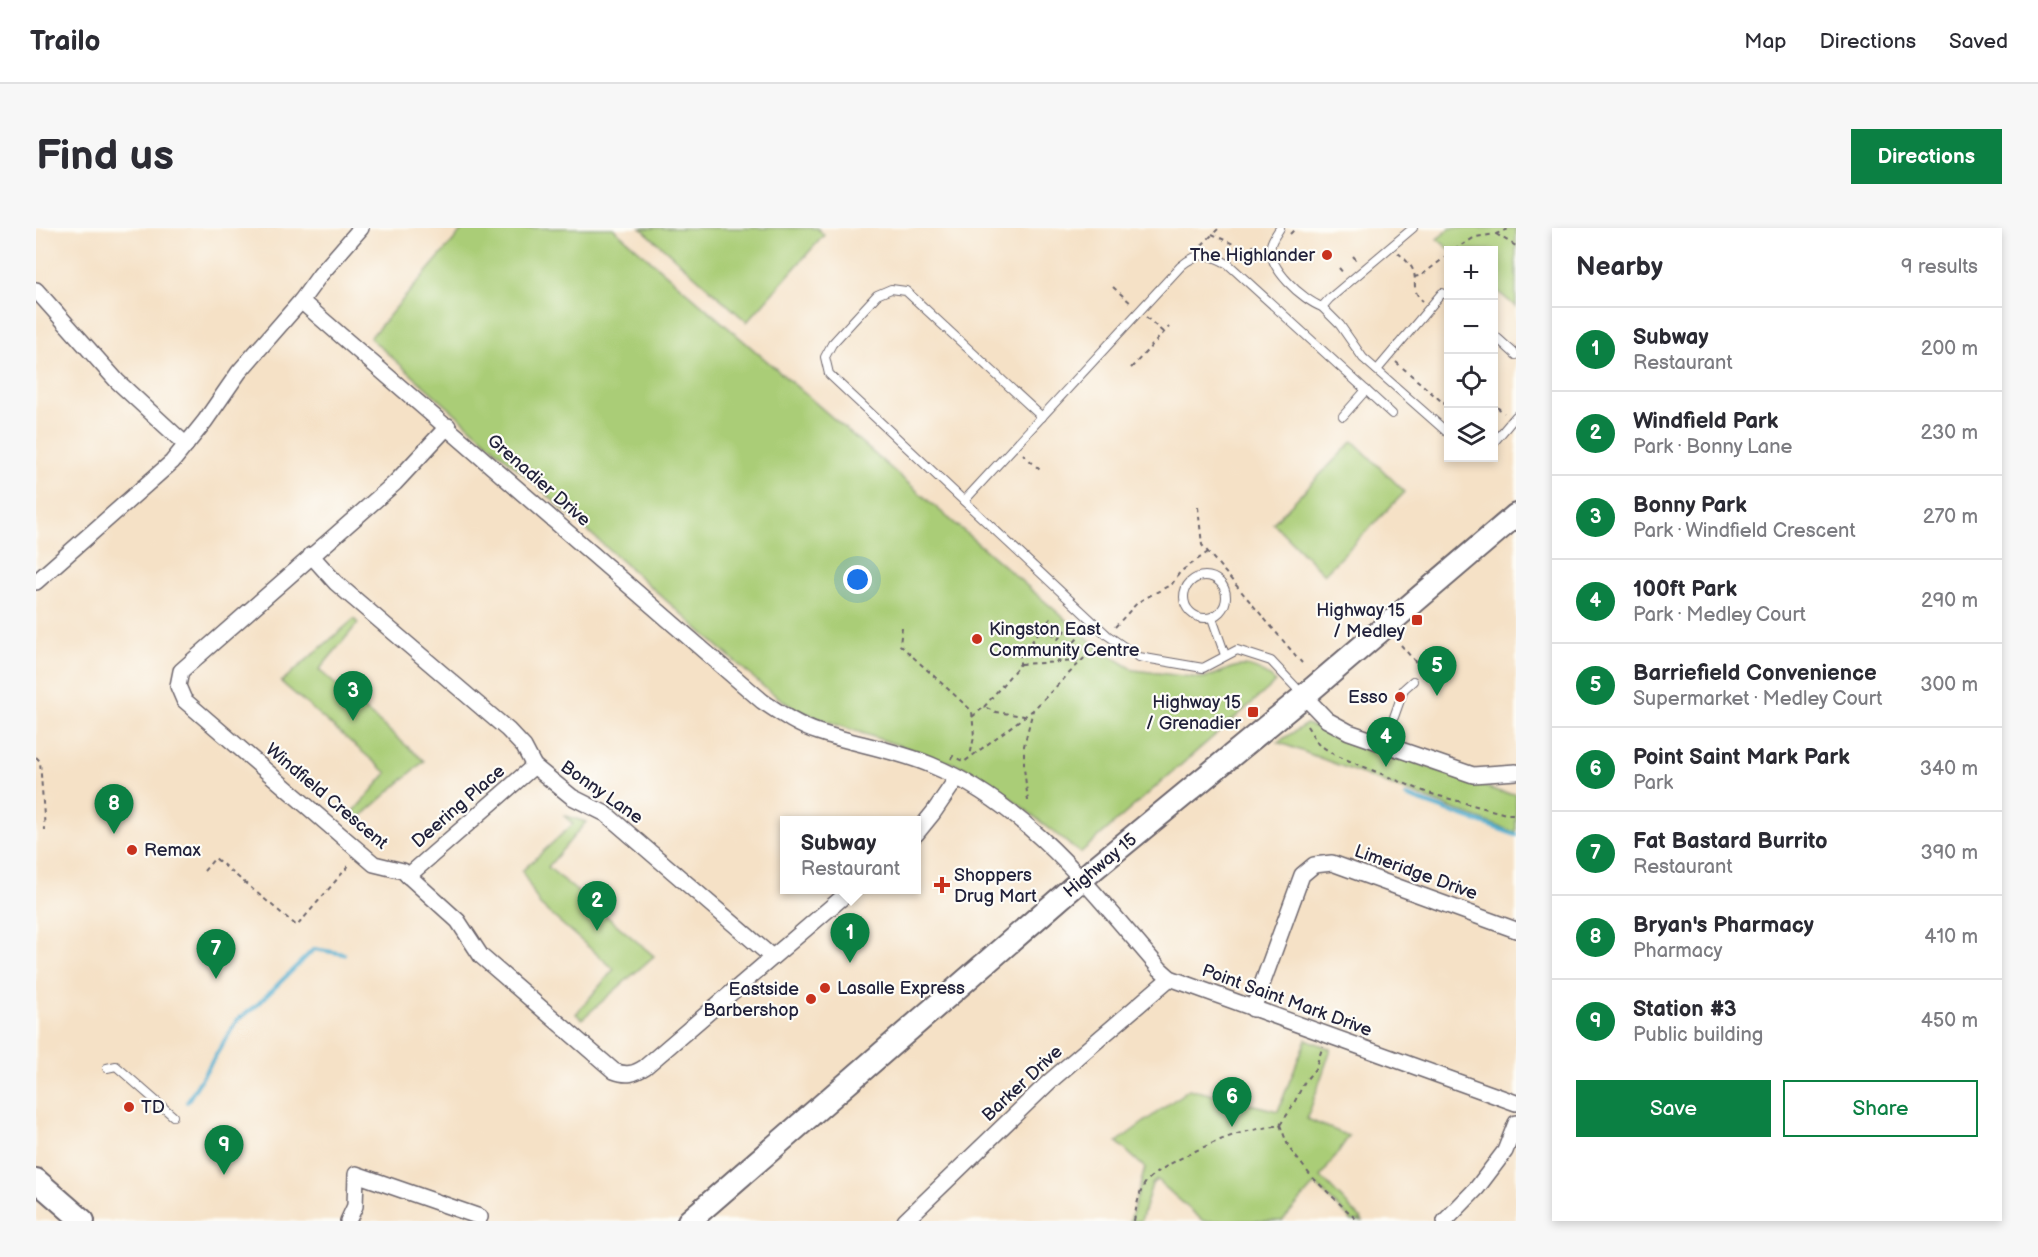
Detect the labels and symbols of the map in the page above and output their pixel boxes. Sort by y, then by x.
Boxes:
place label: The Highlander [1190,245,1315,266]
marker: The Highlander [1320,248,1334,262]
street label: Grenadier Drive [483,430,595,531]
your location [843,565,872,594]
place label: Highway 15 / Medley [1316,600,1406,642]
marker: Highway 15 / Medley [1410,613,1424,627]
place label: Kingston East Community Centre [989,619,1140,661]
marker: Kingston East Community Centre [970,632,984,646]
pin: 5 [1418,646,1456,696]
pin: 3 [334,672,372,721]
place label: Esso [1348,687,1388,708]
marker: Esso [1393,690,1407,704]
place label: Highway 15 / Grenadier [1146,692,1241,734]
marker: Highway 15 / Grenadier [1246,705,1260,719]
pin: 4 [1366,718,1406,767]
street label: Windfield Crescent [261,739,392,854]
street label: Bonny Lane [557,756,647,829]
street label: Deering Place [408,760,509,852]
pin: 8 [94,784,134,834]
street label: Highway 15 [1060,829,1141,902]
place label: Remax [144,840,202,861]
street label: Limeridge Drive [1351,840,1481,905]
marker: Remax [125,843,139,857]
place label: Shoppers Drug Mart [954,865,1037,907]
marker: Shoppers Drug Mart [935,878,949,892]
pin: 2 [578,882,616,931]
pin: 1 [830,914,870,963]
pin: 7 [196,930,236,979]
street label: Point Saint Mark Drive [1199,960,1375,1041]
place label: Lasalle Express [837,978,965,999]
place label: Eastside Barbershop [703,979,799,1021]
marker: Lasalle Express [818,981,832,995]
marker: Eastside Barbershop [804,992,818,1006]
street label: Barker Drive [978,1041,1067,1126]
pin: 6 [1212,1078,1252,1127]
place label: TD [141,1097,165,1118]
marker: TD [122,1100,136,1114]
pin: 9 [204,1126,243,1175]

